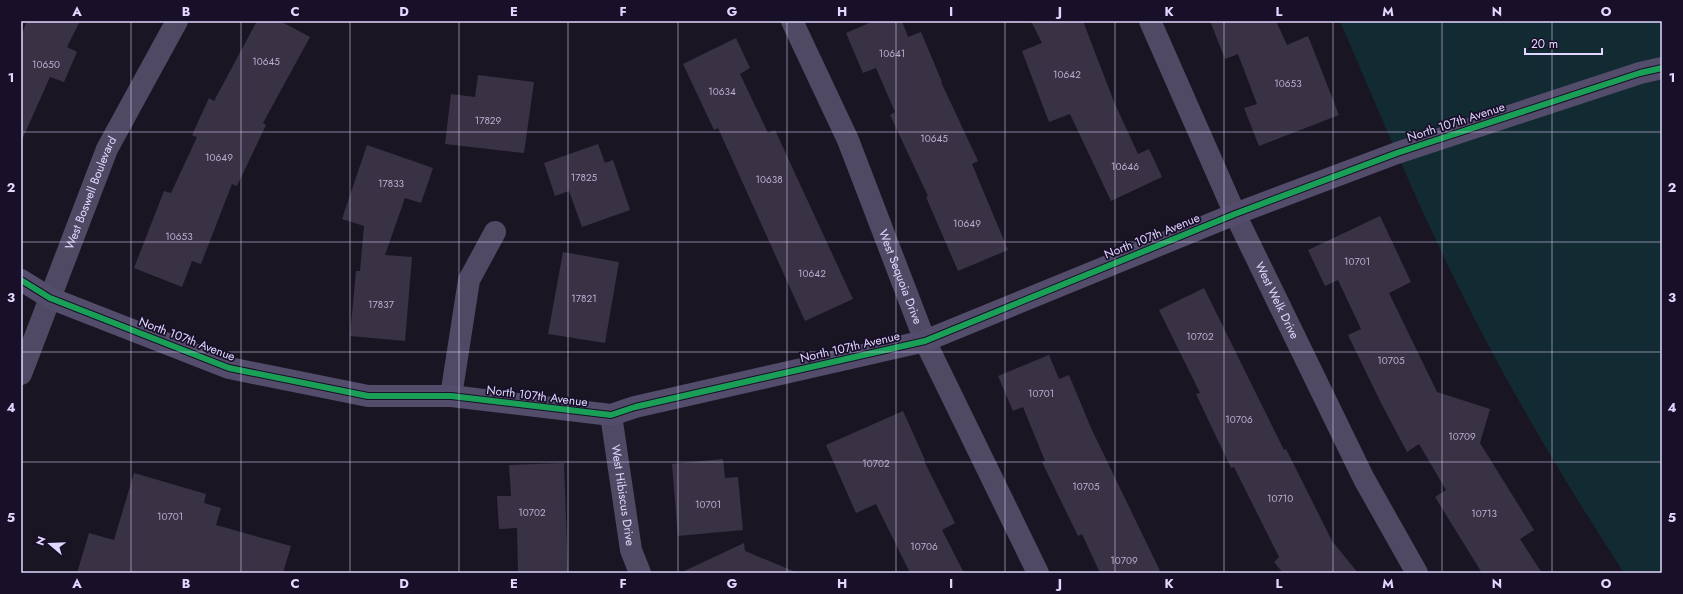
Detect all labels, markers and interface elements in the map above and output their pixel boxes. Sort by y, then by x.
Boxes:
text: A [71,2,82,21]
text: B [182,2,191,21]
text: C [290,2,300,21]
text: D [399,2,409,21]
text: E [510,2,518,21]
text: F [619,2,627,21]
text: G [727,2,738,21]
text: H [837,2,847,21]
text: I [949,2,953,21]
text: J [1055,2,1062,21]
text: K [1164,2,1174,21]
text: L [1276,2,1283,21]
text: M [1382,2,1394,21]
text: N [1492,2,1502,21]
text: O [1601,2,1612,21]
scale bar [1525,30,1602,56]
text: 20 m [1531,35,1558,53]
house number: 10641 [879,46,905,61]
house number: 10645 [252,54,280,69]
house number: 10650 [32,57,60,72]
house number: 10642 [1053,67,1081,82]
text: 1 [8,68,14,87]
text: 1 [1669,68,1675,87]
house number: 10653 [1274,76,1302,91]
house number: 10634 [708,84,736,99]
street label: North 107th Avenue [1405,98,1507,146]
house number: 17829 [475,113,502,128]
house number: 10645 [920,131,948,146]
street label: West Boswell Boulevard [60,133,121,252]
house number: 10649 [205,150,233,165]
house number: 10646 [1111,159,1139,174]
house number: 17825 [571,170,598,185]
house number: 10638 [755,172,783,187]
house number: 17833 [378,176,405,191]
text: 2 [7,178,15,197]
text: 2 [1668,178,1676,197]
street label: North 107th Avenue [1101,209,1203,263]
house number: 10649 [953,216,981,231]
street label: West Sequoia Drive [874,227,927,327]
house number: 10653 [165,229,193,244]
house number: 10701 [1344,254,1370,269]
street label: West Welk Drive [1251,259,1304,342]
house number: 10642 [798,266,826,281]
text: 3 [7,288,15,307]
text: 3 [1668,288,1676,307]
house number: 17821 [571,291,597,306]
house number: 17837 [368,297,395,312]
street label: North 107th Avenue [136,312,238,366]
street label: North 107th Avenue [798,327,902,367]
house number: 10702 [1186,329,1214,344]
house number: 10705 [1377,353,1405,368]
street label: North 107th Avenue [485,381,589,411]
house number: 10701 [1028,386,1054,401]
text: 4 [6,398,16,417]
text: 4 [1667,398,1677,417]
house number: 10706 [1225,412,1253,427]
house number: 10709 [1448,429,1476,444]
street label: West Hibiscus Drive [606,443,639,547]
house number: 10702 [862,456,890,471]
house number: 10705 [1072,479,1100,494]
house number: 10710 [1267,491,1293,506]
house number: 10701 [695,497,721,512]
house number: 10702 [518,505,546,520]
house number: 10713 [1471,506,1497,521]
text: 5 [7,508,15,527]
text: 5 [1668,508,1676,527]
house number: 10701 [157,509,183,524]
north arrow [30,524,70,564]
text: N [32,534,50,547]
house number: 10706 [910,539,938,554]
house number: 10709 [1110,553,1138,568]
text: A [71,574,82,593]
text: B [182,574,191,593]
text: C [290,574,300,593]
text: D [399,574,409,593]
text: E [510,574,518,593]
text: F [619,574,627,593]
text: G [727,574,738,593]
text: H [837,574,847,593]
text: I [949,574,953,593]
text: J [1055,574,1062,593]
text: K [1164,574,1174,593]
text: L [1276,574,1283,593]
text: M [1382,574,1394,593]
text: N [1492,574,1502,593]
text: O [1601,574,1612,593]

